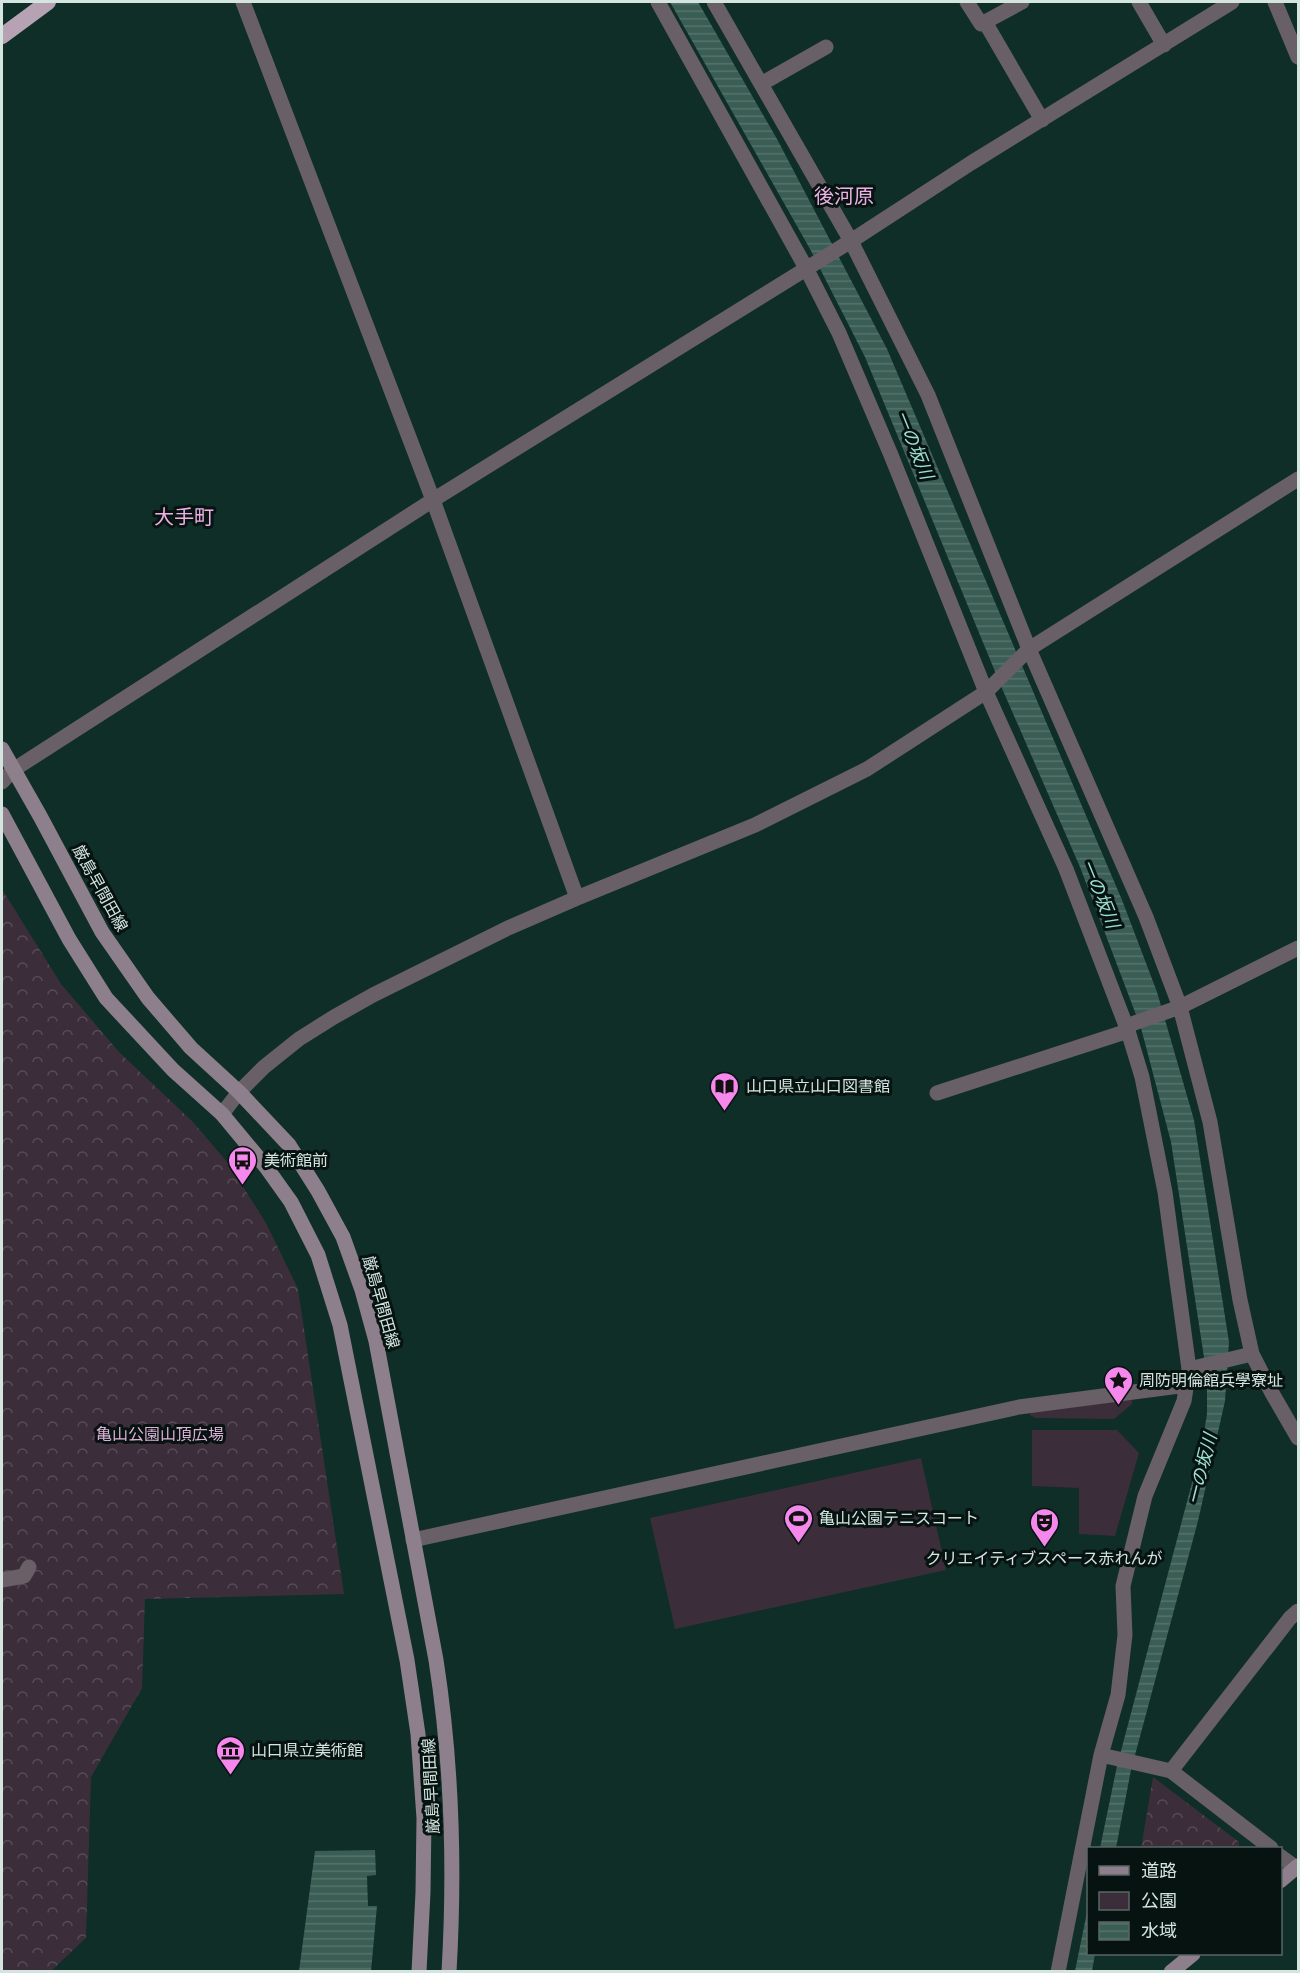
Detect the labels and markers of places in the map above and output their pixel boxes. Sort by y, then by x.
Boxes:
library icon: 山口県立山口図書館 [709,1070,741,1112]
place label: 山口県立山口図書館 [746,1077,890,1096]
bus stop icon: 美術館前 [227,1144,259,1186]
place label: 美術館前 [264,1151,328,1170]
place icon: 周防明倫館兵學寮址 [1102,1364,1134,1406]
place label: 周防明倫館兵學寮址 [1139,1371,1283,1390]
sports icon: 亀山公園テニスコート [782,1502,814,1544]
theatre icon: クリエイティブスペース赤れんが [1028,1506,1060,1548]
place label: 亀山公園テニスコート [819,1509,979,1528]
place label: クリエイティブスペース赤れんが [926,1549,1162,1568]
museum icon: 山口県立美術館 [214,1734,246,1776]
place label: 山口県立美術館 [251,1741,363,1760]

